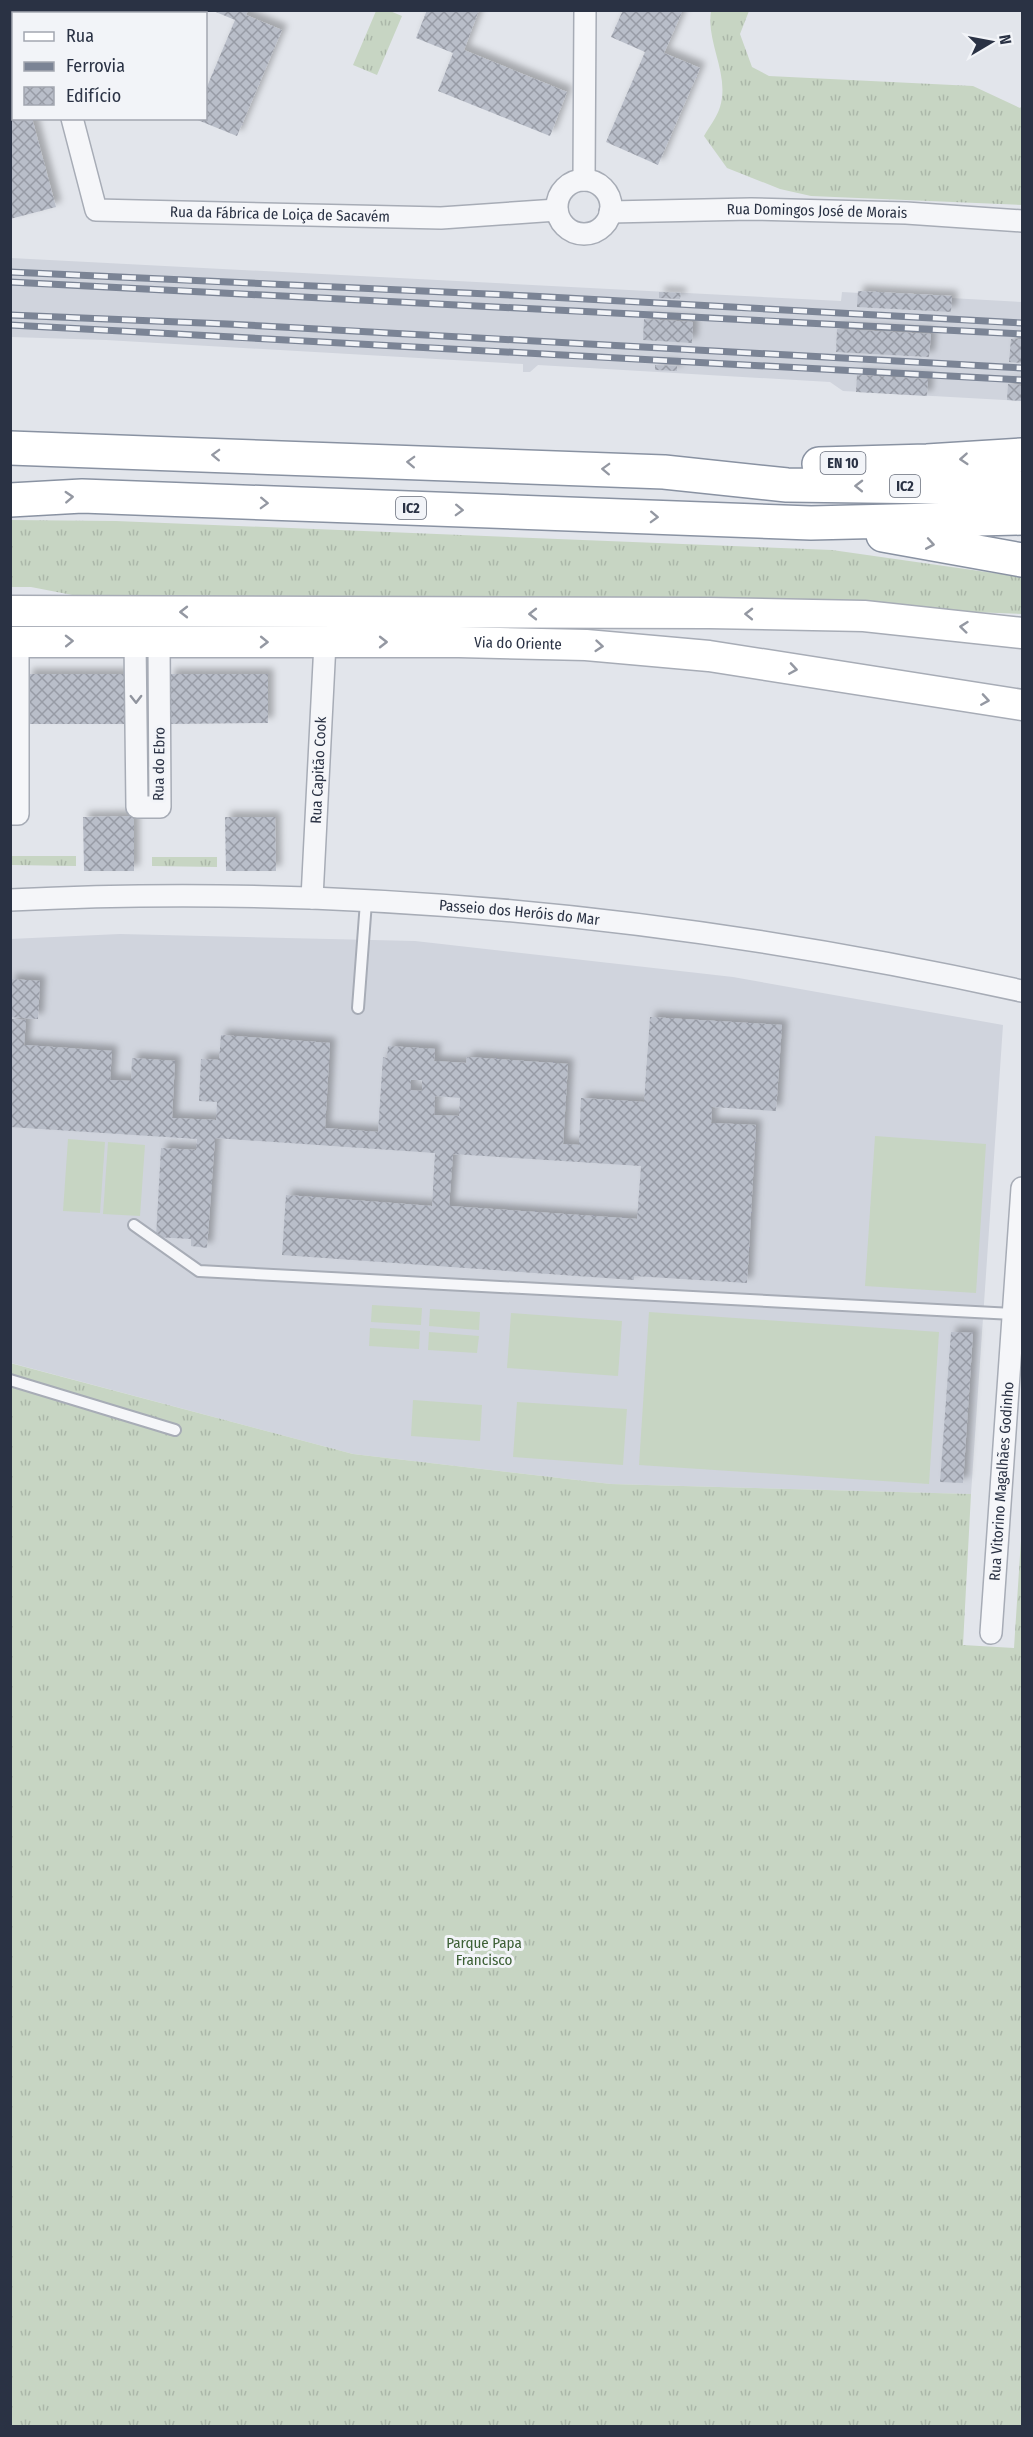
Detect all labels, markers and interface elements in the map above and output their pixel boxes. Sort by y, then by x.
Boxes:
legend [12,12,207,120]
north arrow [961,12,1021,72]
text: Rua [66,25,94,47]
text: N [995,33,1015,46]
text: Ferrovia [66,55,125,77]
text: Edifício [66,85,121,107]
street label: Rua Domingos José de Morais [726,200,907,222]
street label: Rua da Fábrica de Loiça de Sacavém [170,203,390,226]
one-way arrow [212,448,221,461]
road number: EN 10 [820,452,866,474]
one-way arrow [960,452,969,465]
one-way arrow [406,456,415,468]
one-way arrow [601,463,610,476]
road number: IC2 [890,475,920,497]
one-way arrow [855,480,864,492]
one-way arrow [64,490,73,503]
one-way arrow [259,497,268,509]
road number: IC2 [396,497,426,519]
one-way arrow [454,504,463,516]
one-way arrow [649,511,658,523]
one-way arrow [926,537,935,549]
one-way arrow [179,606,188,618]
one-way arrow [528,607,537,620]
one-way arrow [744,607,753,620]
one-way arrow [960,622,969,634]
street label: Via do Oriente [474,633,562,653]
one-way arrow [64,635,73,647]
one-way arrow [259,636,268,648]
one-way arrow [379,636,388,648]
one-way arrow [595,639,604,652]
one-way arrow [788,663,797,675]
one-way arrow [980,694,990,706]
one-way arrow [130,695,142,704]
street label: Rua Capitão Cook [307,716,330,824]
street label: Rua do Ebro [149,727,169,801]
street label: Passeio dos Heróis do Mar [438,896,601,929]
street label: Rua Vitorino Magalhães Godinho [986,1381,1017,1582]
park label: Parque Papa Francisco [446,1934,522,1969]

